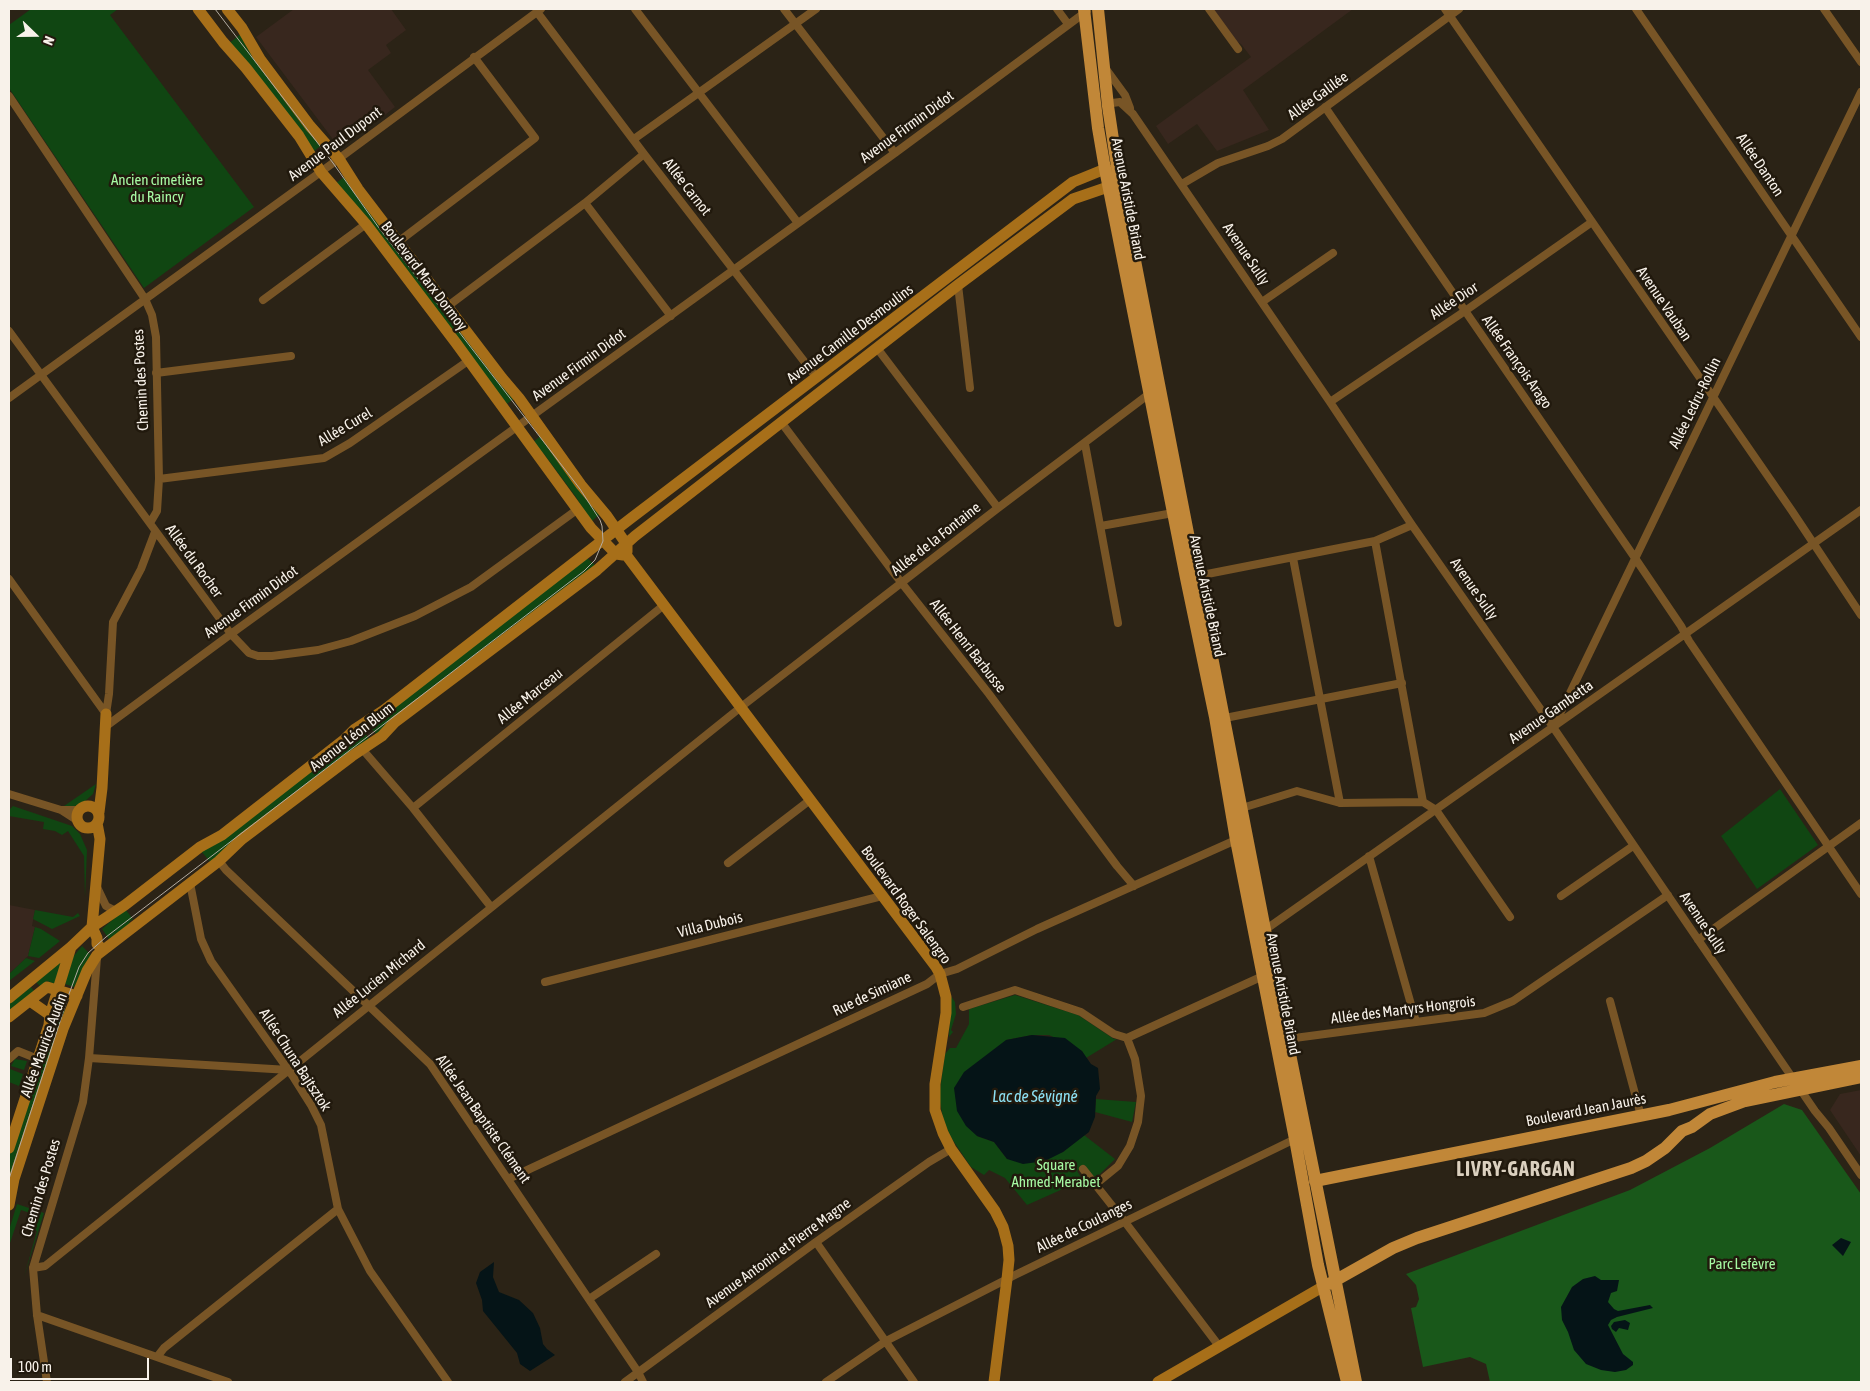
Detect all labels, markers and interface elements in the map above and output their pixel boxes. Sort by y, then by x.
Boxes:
north arrow [10,10,60,60]
text: N [40,34,58,47]
street label: Allée Galilée [1284,68,1352,124]
street label: Avenue Firmin Didot [857,87,957,167]
street label: Avenue Paul Dupont [285,103,385,185]
street label: Allée Danton [1732,130,1788,200]
street label: Avenue Aristide Briand [1107,136,1149,262]
street label: Allée Carnot [659,155,715,219]
park label: Ancien cimetière du Raincy [111,171,203,206]
street label: Boulevard Marx Dormoy [377,218,471,334]
street label: Avenue Sully [1219,219,1273,289]
street label: Avenue Vauban [1632,263,1696,345]
street label: Allée Dior [1427,278,1481,324]
street label: Avenue Camille Desmoulins [783,281,917,387]
street label: Allée François Arago [1478,312,1556,412]
street label: Avenue Firmin Didot [529,325,629,405]
street label: Chemin des Postes [129,329,153,431]
street label: Allée Ledru-Rollin [1665,355,1725,451]
street label: Allée Curel [315,404,375,450]
street label: Allée de la Fontaine [888,498,984,580]
street label: Allée du Rocher [162,521,226,601]
street label: Avenue Aristide Briand [1185,533,1229,659]
street label: Avenue Sully [1446,555,1502,623]
street label: Avenue Firmin Didot [201,562,301,642]
street label: Allée Henri Barbusse [926,596,1010,696]
street label: Allée Marceau [494,664,566,728]
street label: Avenue Gambetta [1505,676,1597,748]
street label: Avenue Léon Blum [306,699,398,775]
street label: Boulevard Roger Salengro [857,842,955,968]
street label: Avenue Sully [1676,888,1730,958]
street label: Villa Dubois [676,908,744,942]
street label: Avenue Aristide Briand [1262,931,1304,1057]
street label: Allée Lucien Michard [329,936,429,1022]
street label: Rue de Simiane [830,968,914,1020]
street label: Allée Maurice Audin [17,990,71,1100]
street label: Allée des Martyrs Hongrois [1330,992,1476,1028]
street label: Allée Chuna Bajtsztok [255,1005,335,1115]
street label: Allée Jean Baptiste Clément [432,1051,534,1187]
water label: Lac de Sévigné [992,1087,1078,1107]
street label: Boulevard Jean Jaurès [1524,1090,1648,1130]
street label: Chemin des Postes [18,1137,64,1239]
park label: Square Ahmed-Merabet [1011,1156,1101,1191]
district label: LIVRY-GARGAN [1455,1158,1577,1182]
street label: Avenue Antonin et Pierre Magne [702,1194,854,1312]
street label: Allée de Coulanges [1033,1195,1135,1257]
park label: Parc Lefèvre [1709,1255,1775,1273]
scale bar [12,1348,151,1380]
text: 100 m [18,1358,52,1375]

